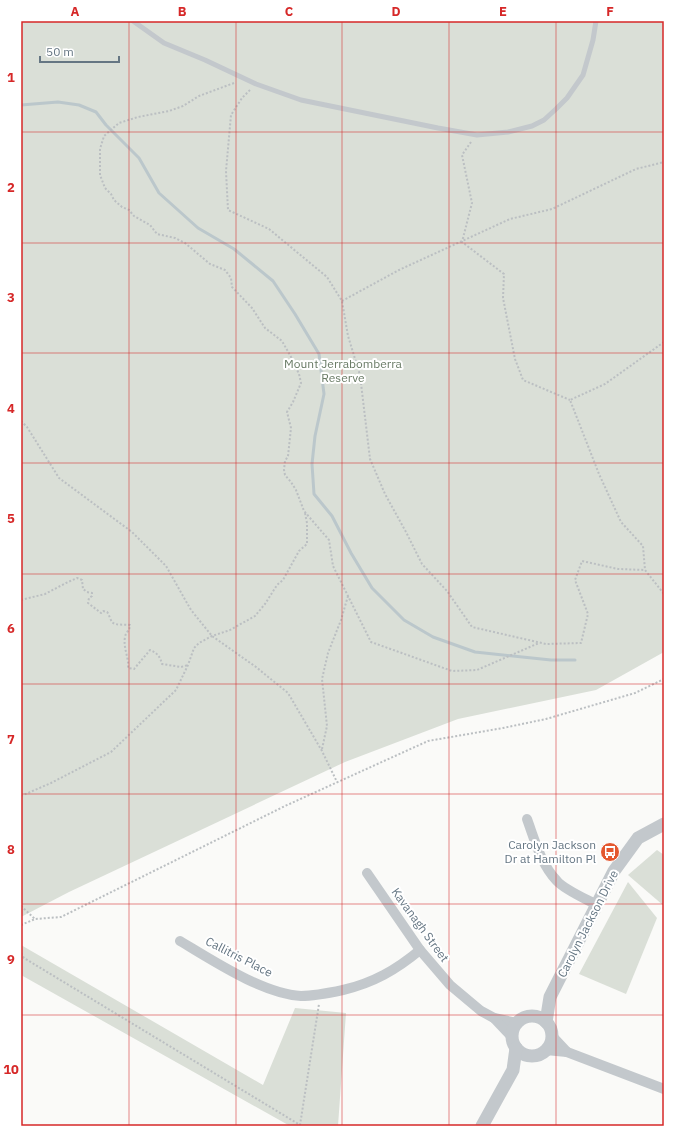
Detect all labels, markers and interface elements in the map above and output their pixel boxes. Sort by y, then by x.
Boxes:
text: A [71,3,80,20]
text: B [178,3,187,20]
text: C [285,3,294,20]
text: D [391,3,401,20]
text: E [499,3,507,20]
text: F [606,3,614,20]
scale bar [40,38,119,64]
text: 50 m [46,44,74,59]
text: 1 [7,69,15,86]
text: 2 [7,179,15,196]
text: 3 [7,289,15,306]
park label: Mount Jerrabomberra Reserve [284,356,403,385]
text: 4 [7,400,15,417]
text: 5 [7,510,15,527]
text: 6 [7,620,15,637]
text: 7 [7,731,15,748]
place label: Carolyn Jackson Dr at Hamilton Pl [505,837,596,866]
text: 8 [7,841,15,858]
bus stop icon: Carolyn Jackson Dr at Hamilton Pl [599,841,621,863]
street label: Carolyn Jackson Drive [554,867,621,980]
street label: Kavanagh Street [388,885,452,965]
street label: Callitris Place [203,933,276,980]
text: 9 [7,951,15,968]
text: 10 [3,1061,19,1078]

